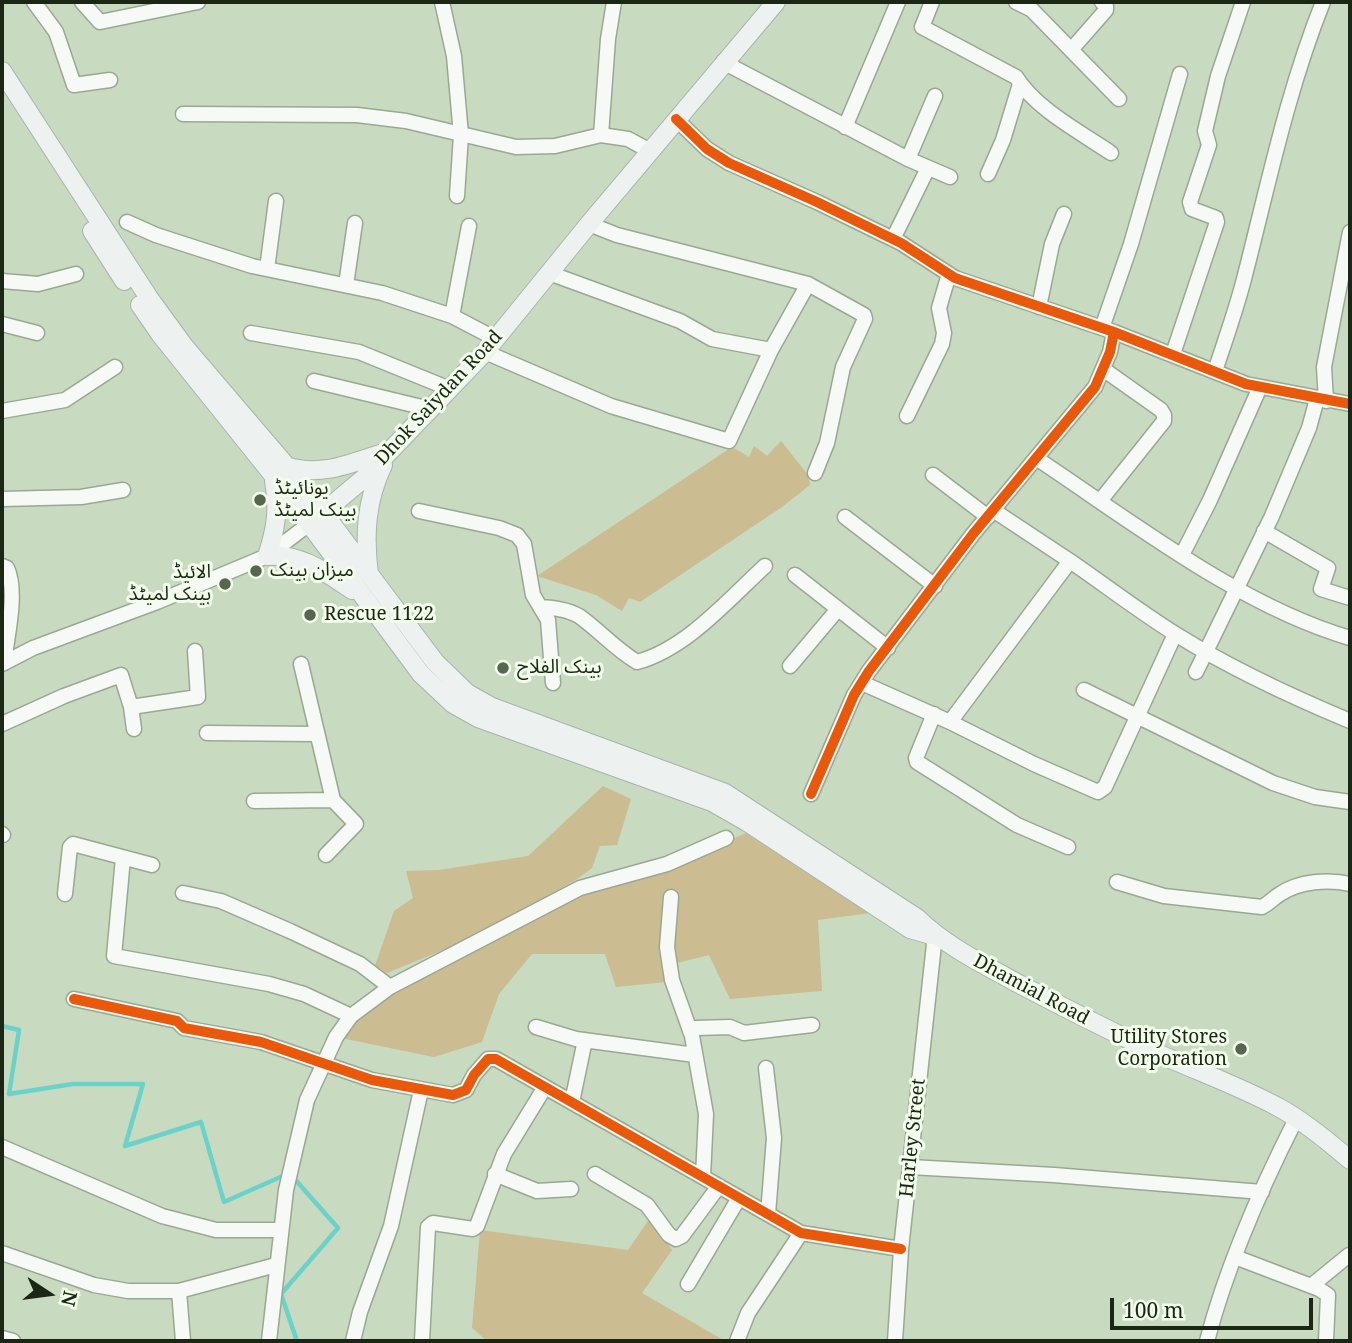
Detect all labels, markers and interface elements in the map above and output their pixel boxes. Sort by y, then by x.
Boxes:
street label: Dhok Saiydan Road [371,326,507,470]
place label: یونائیٹڈ بینک لمیٹڈ [274,478,356,522]
marker: یونائیٹڈ بینک لمیٹڈ [252,492,268,508]
place label: میزان بینک [270,560,354,582]
place label: الائیڈ بینک لمیٹڈ [129,562,211,606]
marker: میزان بینک [248,563,264,579]
marker: الائیڈ بینک لمیٹڈ [217,576,233,592]
place label: Rescue 1122 [324,604,434,626]
marker: Rescue 1122 [302,607,318,623]
place label: بینک الفلاح [517,657,602,679]
marker: بینک الفلاح [495,660,511,676]
street label: Dhamial Road [969,950,1093,1030]
place label: Utility Stores Corporation [1111,1027,1227,1071]
marker: Utility Stores Corporation [1233,1041,1249,1057]
street label: Harley Street [895,1077,931,1199]
north arrow [14,1259,84,1329]
scale bar [1114,1284,1317,1328]
text: N [55,1288,84,1309]
text: 100 m [1123,1296,1184,1324]

